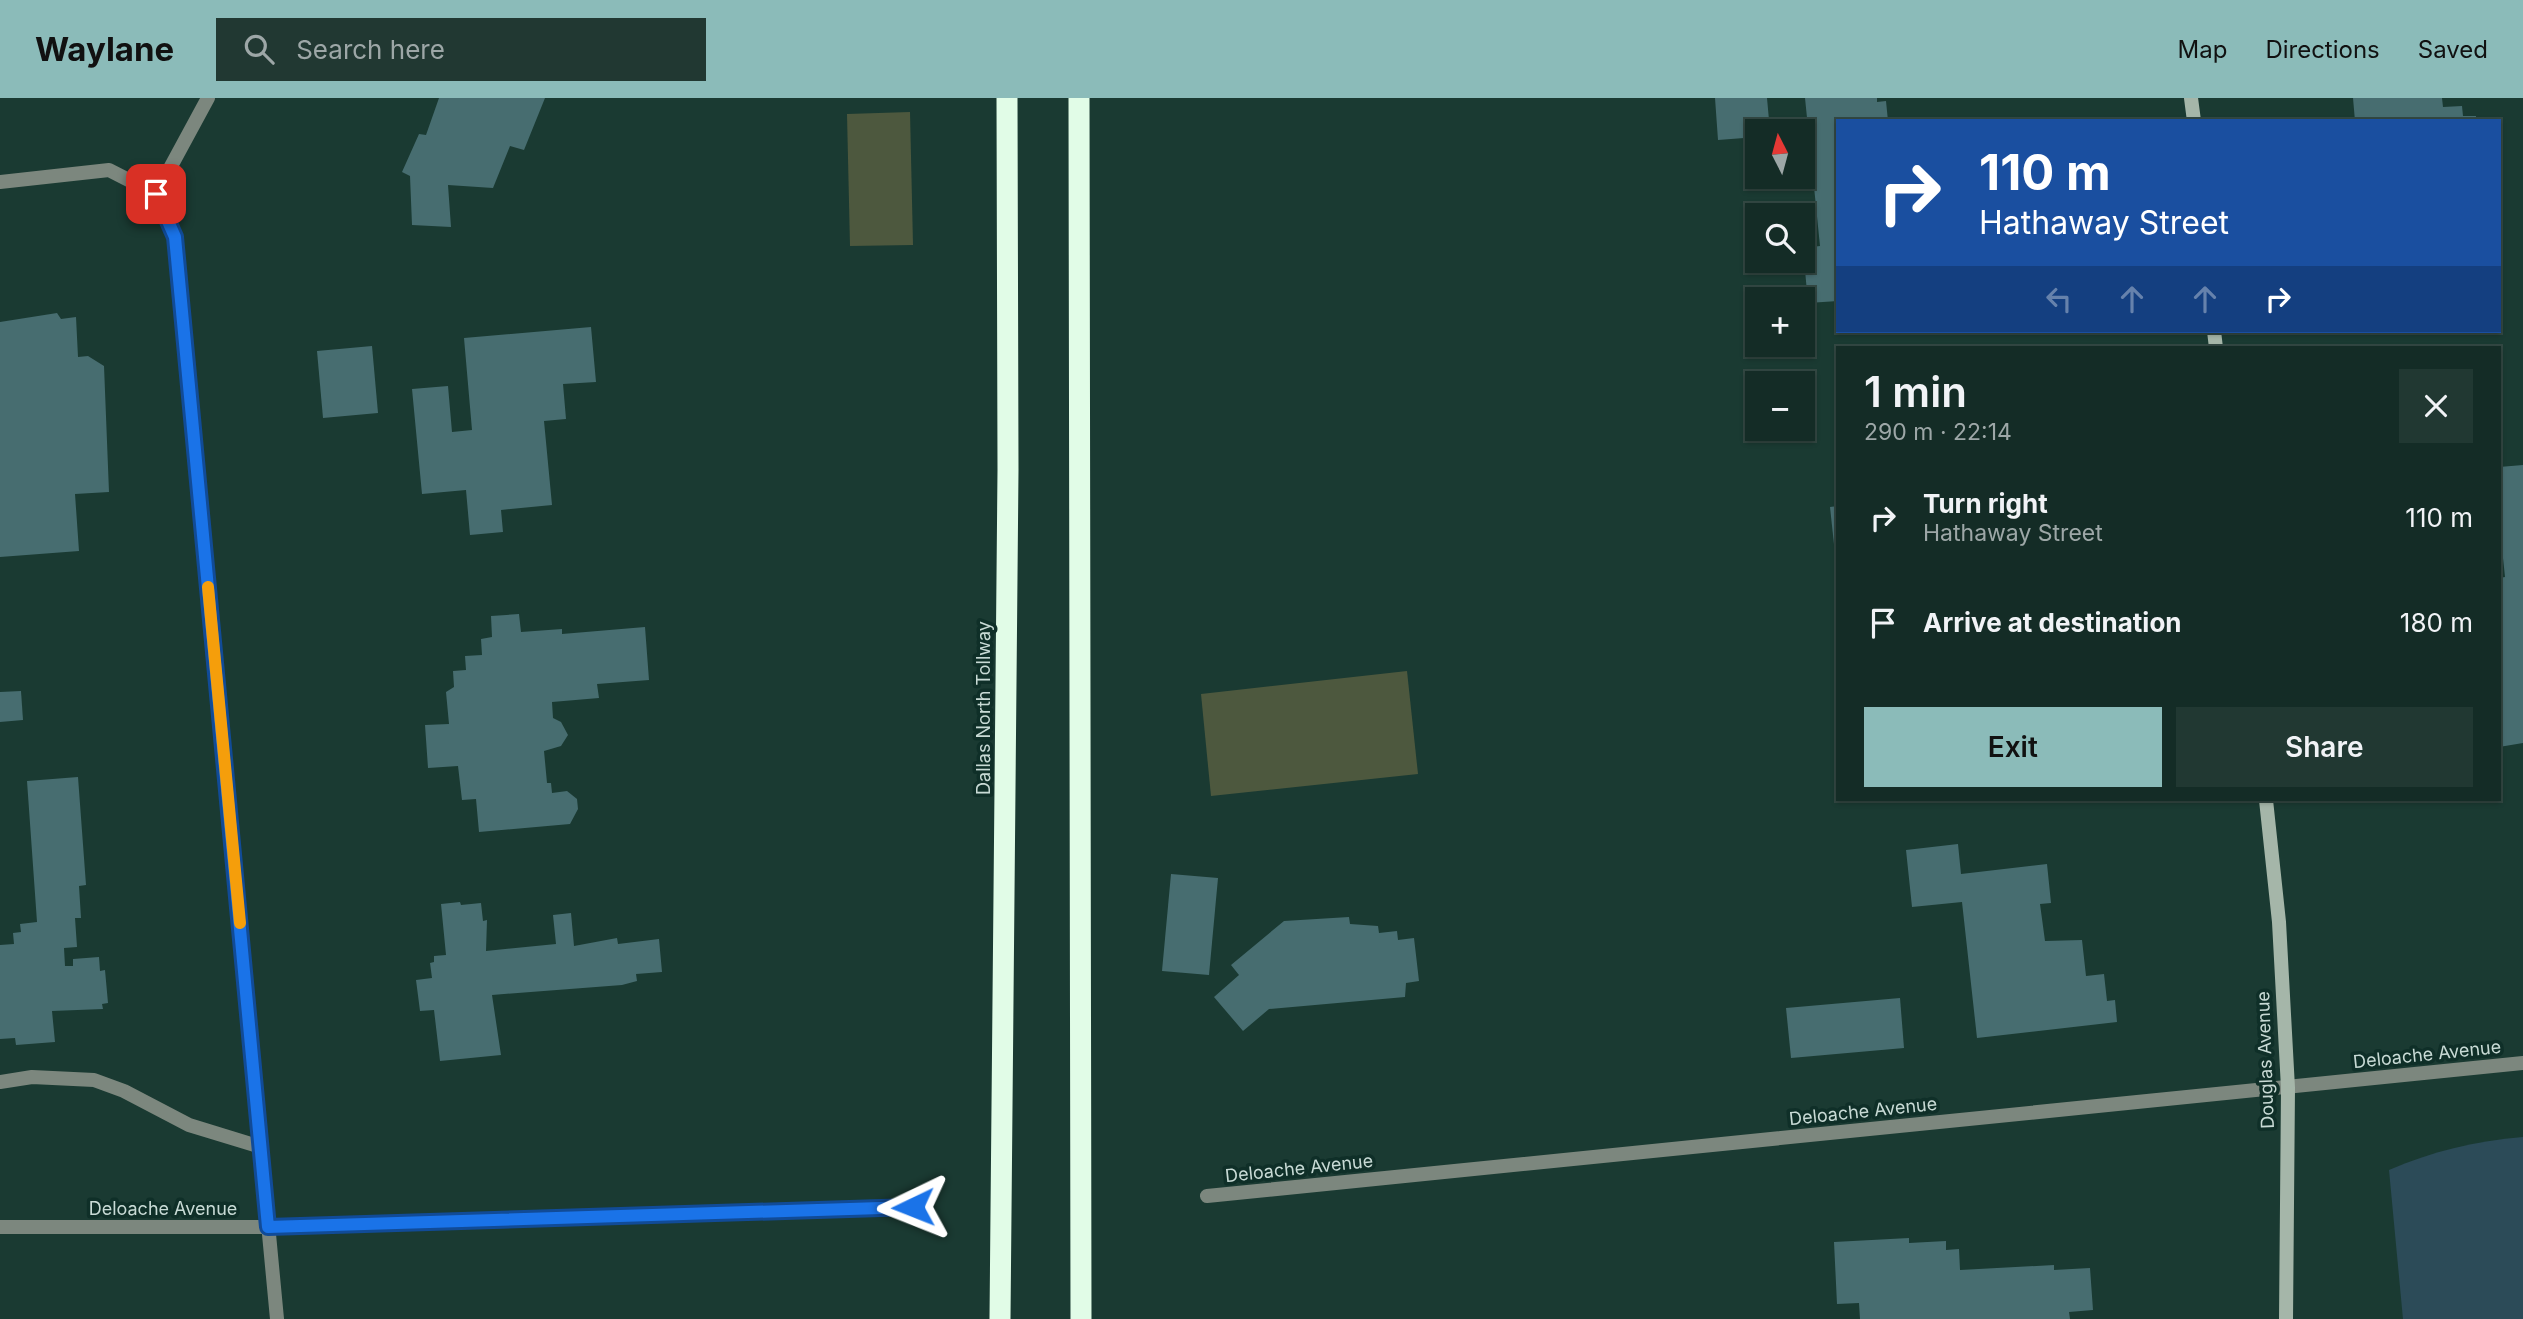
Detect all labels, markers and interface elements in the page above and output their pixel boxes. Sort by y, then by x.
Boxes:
search box [216,18,706,81]
text: Waylane [35,29,174,69]
icon: search [240,30,278,68]
text: Search here [296,34,445,65]
text: Map [2178,35,2227,64]
text: Directions [2265,35,2380,64]
text: Saved [2418,35,2488,64]
north arrow [1745,119,1815,189]
map controls [1745,119,1815,441]
text: 110 m [1979,143,2111,202]
icon: right [1864,147,1955,238]
pin [126,164,186,224]
icon: arrive [137,175,175,213]
button: search [1745,203,1815,273]
text: Hathaway Street [1979,203,2229,242]
icon: left [2040,280,2078,318]
icon: ahead [2113,280,2151,318]
icon: ahead [2186,280,2224,318]
icon: right [2259,280,2297,318]
button: + [1745,287,1815,357]
text: 1 min [1864,366,1967,417]
button: close [2399,369,2473,443]
button: − [1745,371,1815,441]
text: 290 m · 22:14 [1864,418,2012,446]
text: Turn right [1923,488,2048,519]
icon: right [1864,499,1902,537]
text: 110 m [2405,502,2473,533]
text: Hathaway Street [1923,519,2103,547]
icon: arrive [1864,604,1902,642]
text: Arrive at destination [1923,607,2182,638]
text: 180 m [2400,607,2473,638]
street label: Dallas North Tollway [973,621,994,795]
button: Exit [1864,707,2162,787]
button: Share [2176,707,2473,787]
street label: Douglas Avenue [2252,991,2278,1129]
street label: Deloache Avenue [2352,1036,2502,1072]
street label: Deloache Avenue [1788,1093,1938,1129]
street label: Deloache Avenue [1224,1150,1374,1186]
position arrow [876,1170,950,1244]
street label: Deloache Avenue [89,1198,237,1219]

